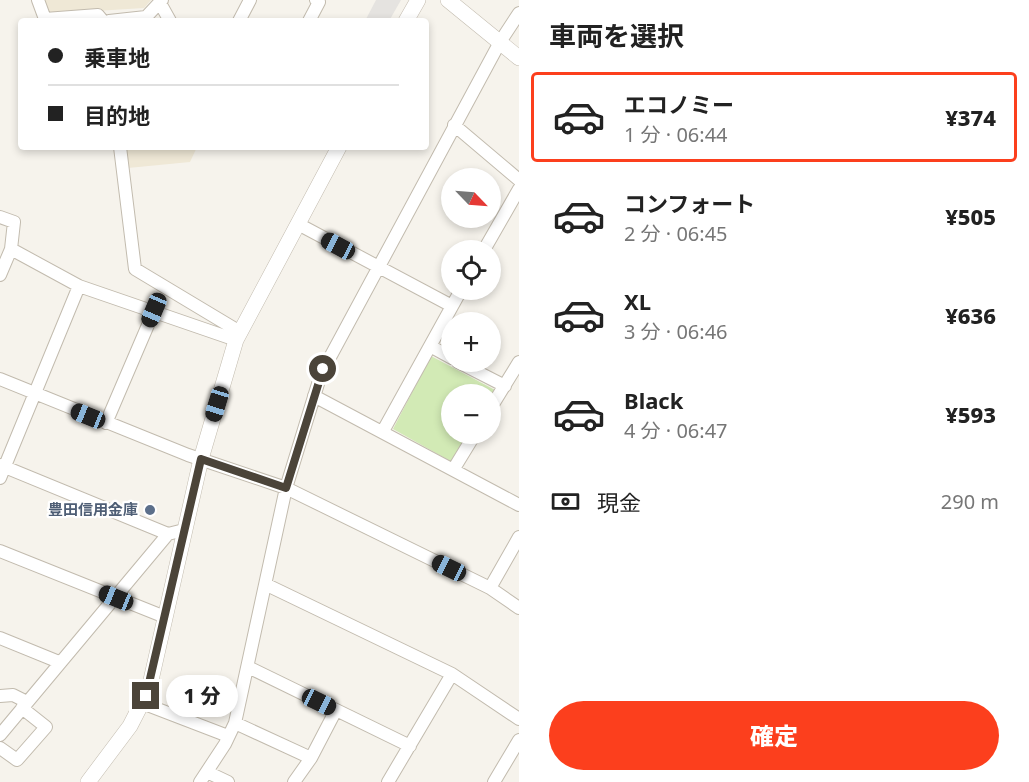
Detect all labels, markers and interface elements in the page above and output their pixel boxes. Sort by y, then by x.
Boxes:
text: 車両を選択 [549,17,684,54]
text: 乗車地 [84,42,150,72]
text: エコノミー [624,89,734,119]
icon: car [552,90,606,144]
text: 目的地 [84,100,150,130]
text: ¥374 [945,102,996,132]
text: 1 分 · 06:44 [624,121,728,148]
north arrow [441,168,501,228]
map controls [441,168,501,444]
text: コンフォート [624,188,755,218]
icon: car [552,189,606,243]
text: ¥505 [945,201,996,231]
text: 2 分 · 06:45 [624,220,728,247]
car [318,230,358,262]
button: locate [441,240,501,300]
text: XL [624,286,651,316]
icon: car [552,288,606,342]
car [139,290,169,330]
text: ¥636 [945,300,996,330]
button: + [441,312,501,372]
text: 3 分 · 06:46 [624,318,728,345]
route start [309,355,336,382]
car [203,384,231,424]
button: − [441,384,501,444]
text: Black [624,385,683,415]
icon: car [552,387,606,441]
text: ¥593 [945,399,996,429]
car [68,401,108,431]
text: 4 分 · 06:47 [624,417,728,444]
icon: cash [549,485,582,518]
text: 現金 [597,487,641,517]
text: 290 m [941,488,999,515]
place label: 豊田信用金庫 [48,499,138,519]
marker: 豊田信用金庫 [143,503,157,517]
car [429,552,469,584]
car [96,583,136,613]
callout: 1 分 [167,675,239,717]
route end [132,682,159,709]
text: 1 分 [184,682,220,709]
car [299,686,339,718]
button: 確定 [549,701,999,770]

